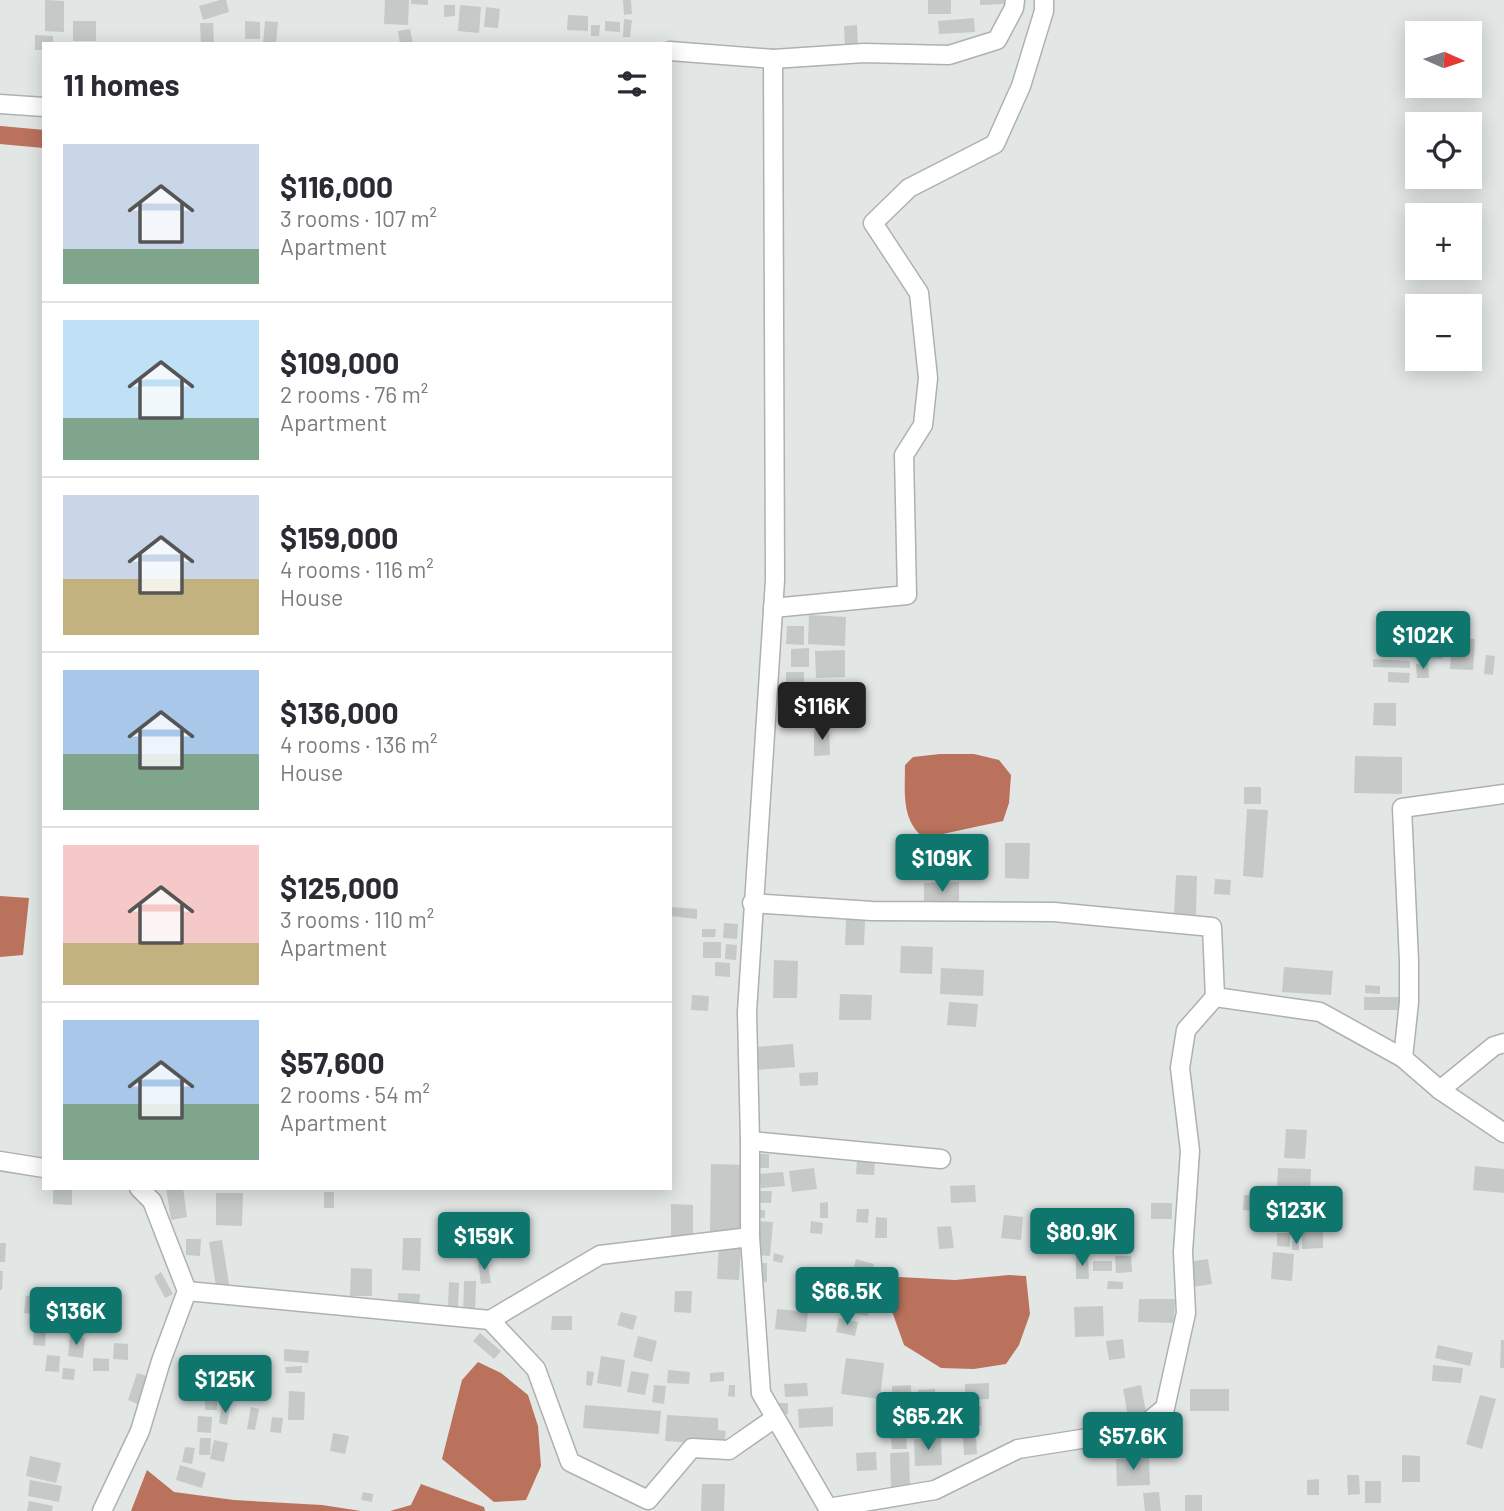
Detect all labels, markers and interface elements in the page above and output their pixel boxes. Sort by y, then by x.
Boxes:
north arrow [1405,21,1482,98]
map controls [1405,21,1482,371]
icon: filters [613,65,651,103]
text: 11 homes [63,66,180,102]
button: locate [1405,112,1482,189]
text: $116,000 [280,168,393,204]
icon: home [119,172,203,256]
button: + [1405,203,1482,280]
text: 3 rooms · 107 m² [280,204,437,232]
text: Apartment [280,232,387,260]
button: − [1405,294,1482,371]
text: $109,000 [280,344,399,380]
icon: home [119,348,203,432]
text: 2 rooms · 76 m² [280,380,428,408]
text: Apartment [280,408,387,436]
text: $159,000 [280,519,398,555]
icon: home [119,523,203,607]
text: 4 rooms · 116 m² [280,555,434,583]
text: House [280,583,343,611]
pin: $102K [1374,612,1472,671]
text: $102K [1392,620,1454,648]
pin: $116K [773,682,871,742]
text: $116K [794,691,850,719]
text: $136,000 [280,694,399,730]
icon: home [119,698,203,782]
text: 4 rooms · 136 m² [280,730,438,758]
text: House [280,758,343,786]
pin: $109K [893,834,991,894]
text: $109K [911,843,973,871]
text: $125,000 [280,869,399,905]
icon: home [119,873,203,957]
text: 3 rooms · 110 m² [280,905,434,933]
text: Apartment [280,933,387,961]
text: $57,600 [280,1044,385,1080]
icon: home [119,1048,203,1132]
text: 2 rooms · 54 m² [280,1080,430,1108]
text: Apartment [280,1108,387,1136]
pin: $123K [1247,1186,1345,1246]
text: $123K [1266,1195,1326,1223]
pin: $80.9K [1025,1208,1139,1268]
pin: $159K [435,1212,533,1272]
text: $80.9K [1046,1217,1118,1245]
text: $159K [454,1221,514,1249]
pin: $66.5K [790,1268,904,1327]
text: $66.5K [812,1276,882,1304]
pin: $136K [27,1288,125,1347]
text: $136K [46,1296,106,1324]
pin: $125K [176,1356,274,1415]
text: $125K [195,1364,255,1392]
pin: $65.2K [871,1392,985,1452]
text: $65.2K [892,1401,964,1429]
pin: $57.6K [1076,1412,1190,1472]
text: $57.6K [1099,1421,1167,1449]

